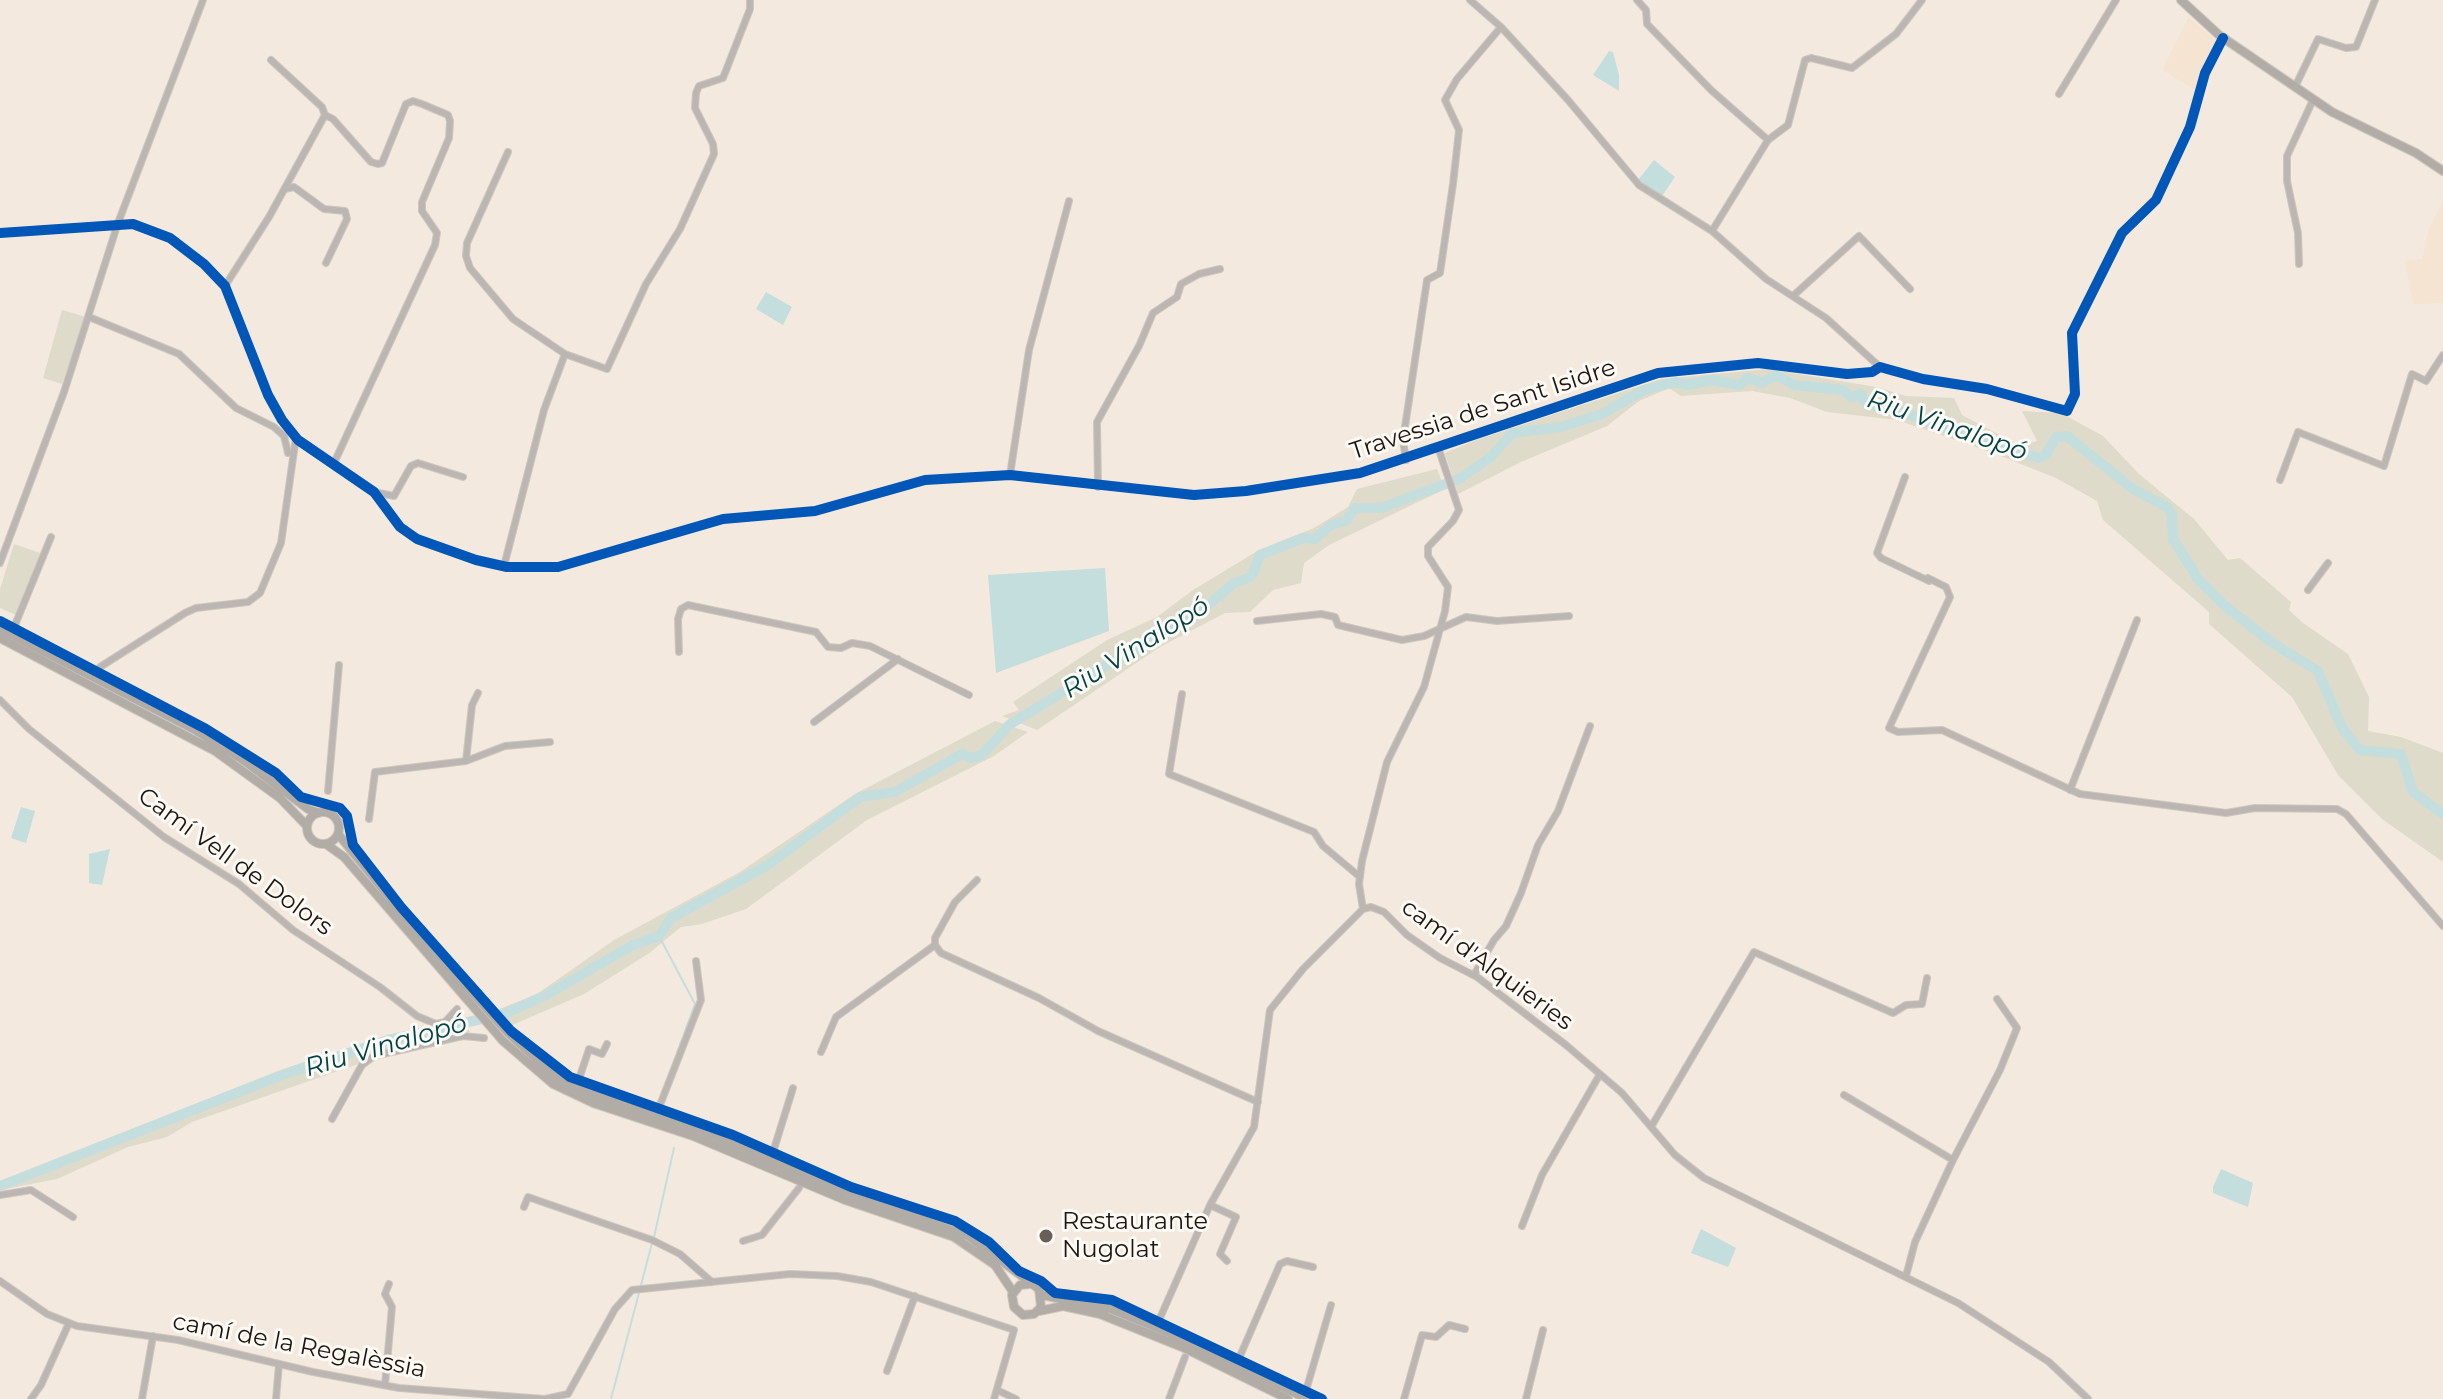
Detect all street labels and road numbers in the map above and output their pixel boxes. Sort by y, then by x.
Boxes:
street label: Travessia de Sant Isidre [1347,353,1619,467]
street label: Camí Vell de Dolors [132,782,338,942]
street label: camí d'Alquieries [1396,893,1578,1037]
street label: camí de la Regalèssia [170,1307,428,1385]

